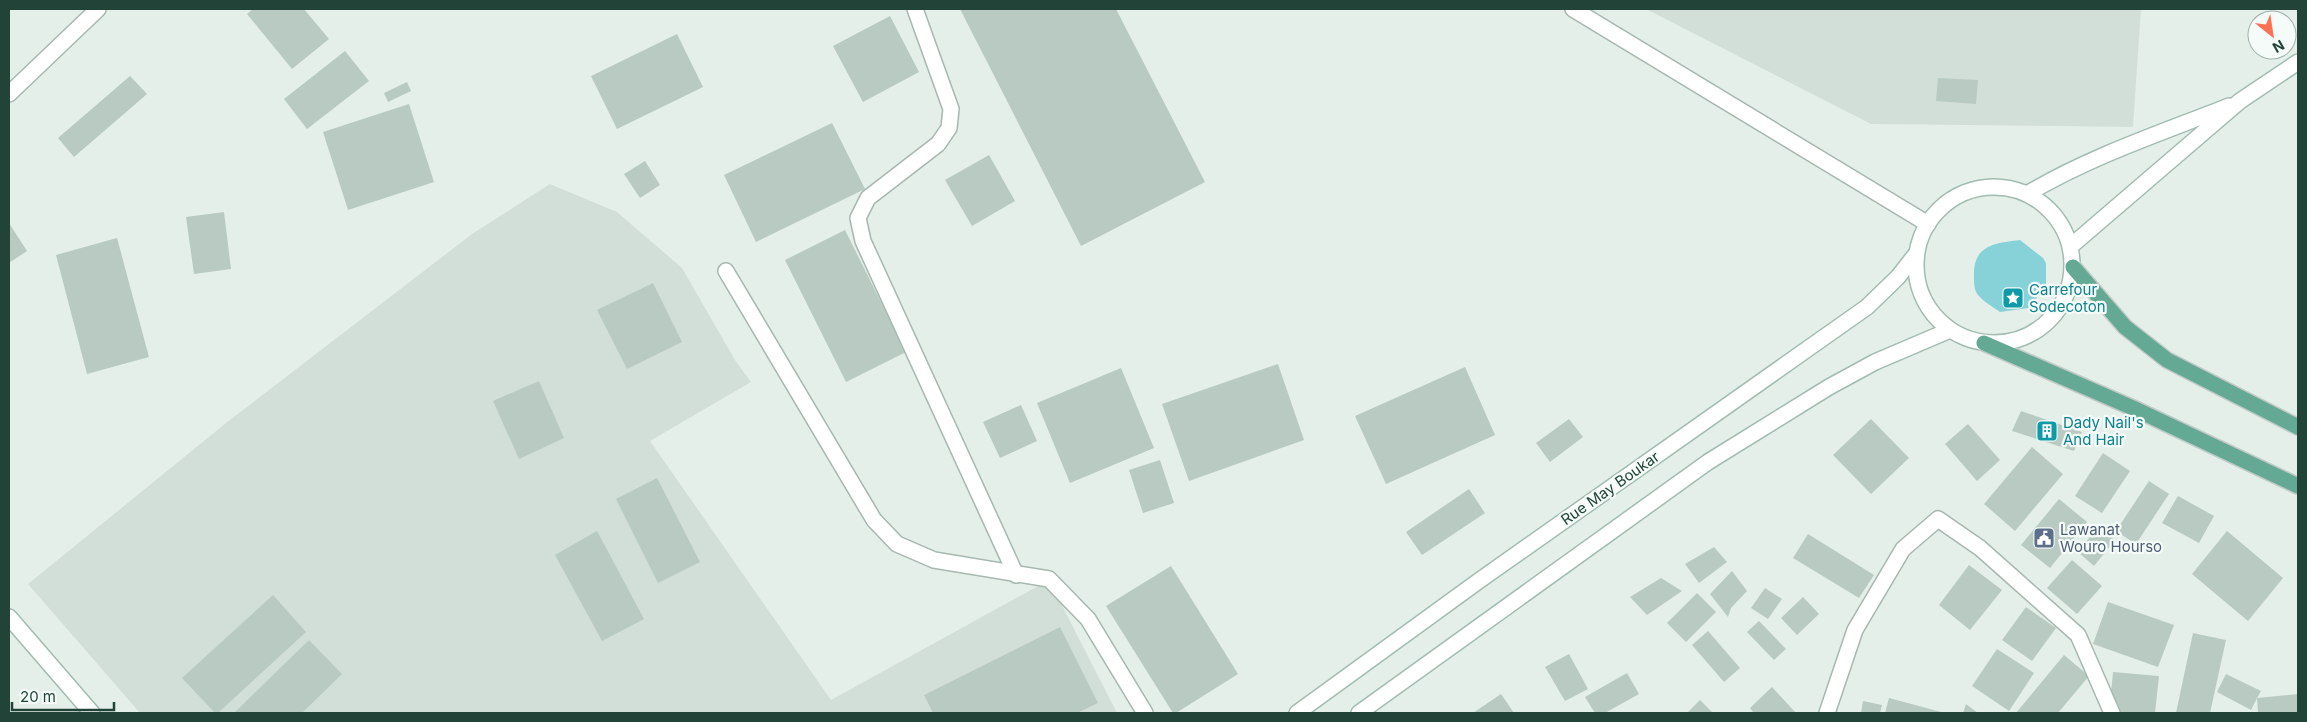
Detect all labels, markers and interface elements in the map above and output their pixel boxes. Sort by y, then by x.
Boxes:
north arrow [2247,10,2297,60]
text: N [2270,37,2288,57]
place label: Carrefour Sodecoton [2029,280,2106,316]
place icon: Carrefour Sodecoton [2001,286,2025,310]
place label: Dady Nail's And Hair [2063,413,2144,449]
building icon: Dady Nail's And Hair [2035,419,2059,443]
street label: Rue May Boukar [1557,447,1663,529]
place label: Lawanat Wouro Hourso [2060,520,2162,556]
public building icon: Lawanat Wouro Hourso [2032,526,2056,550]
scale bar [12,680,115,712]
text: 20 m [20,687,56,706]

